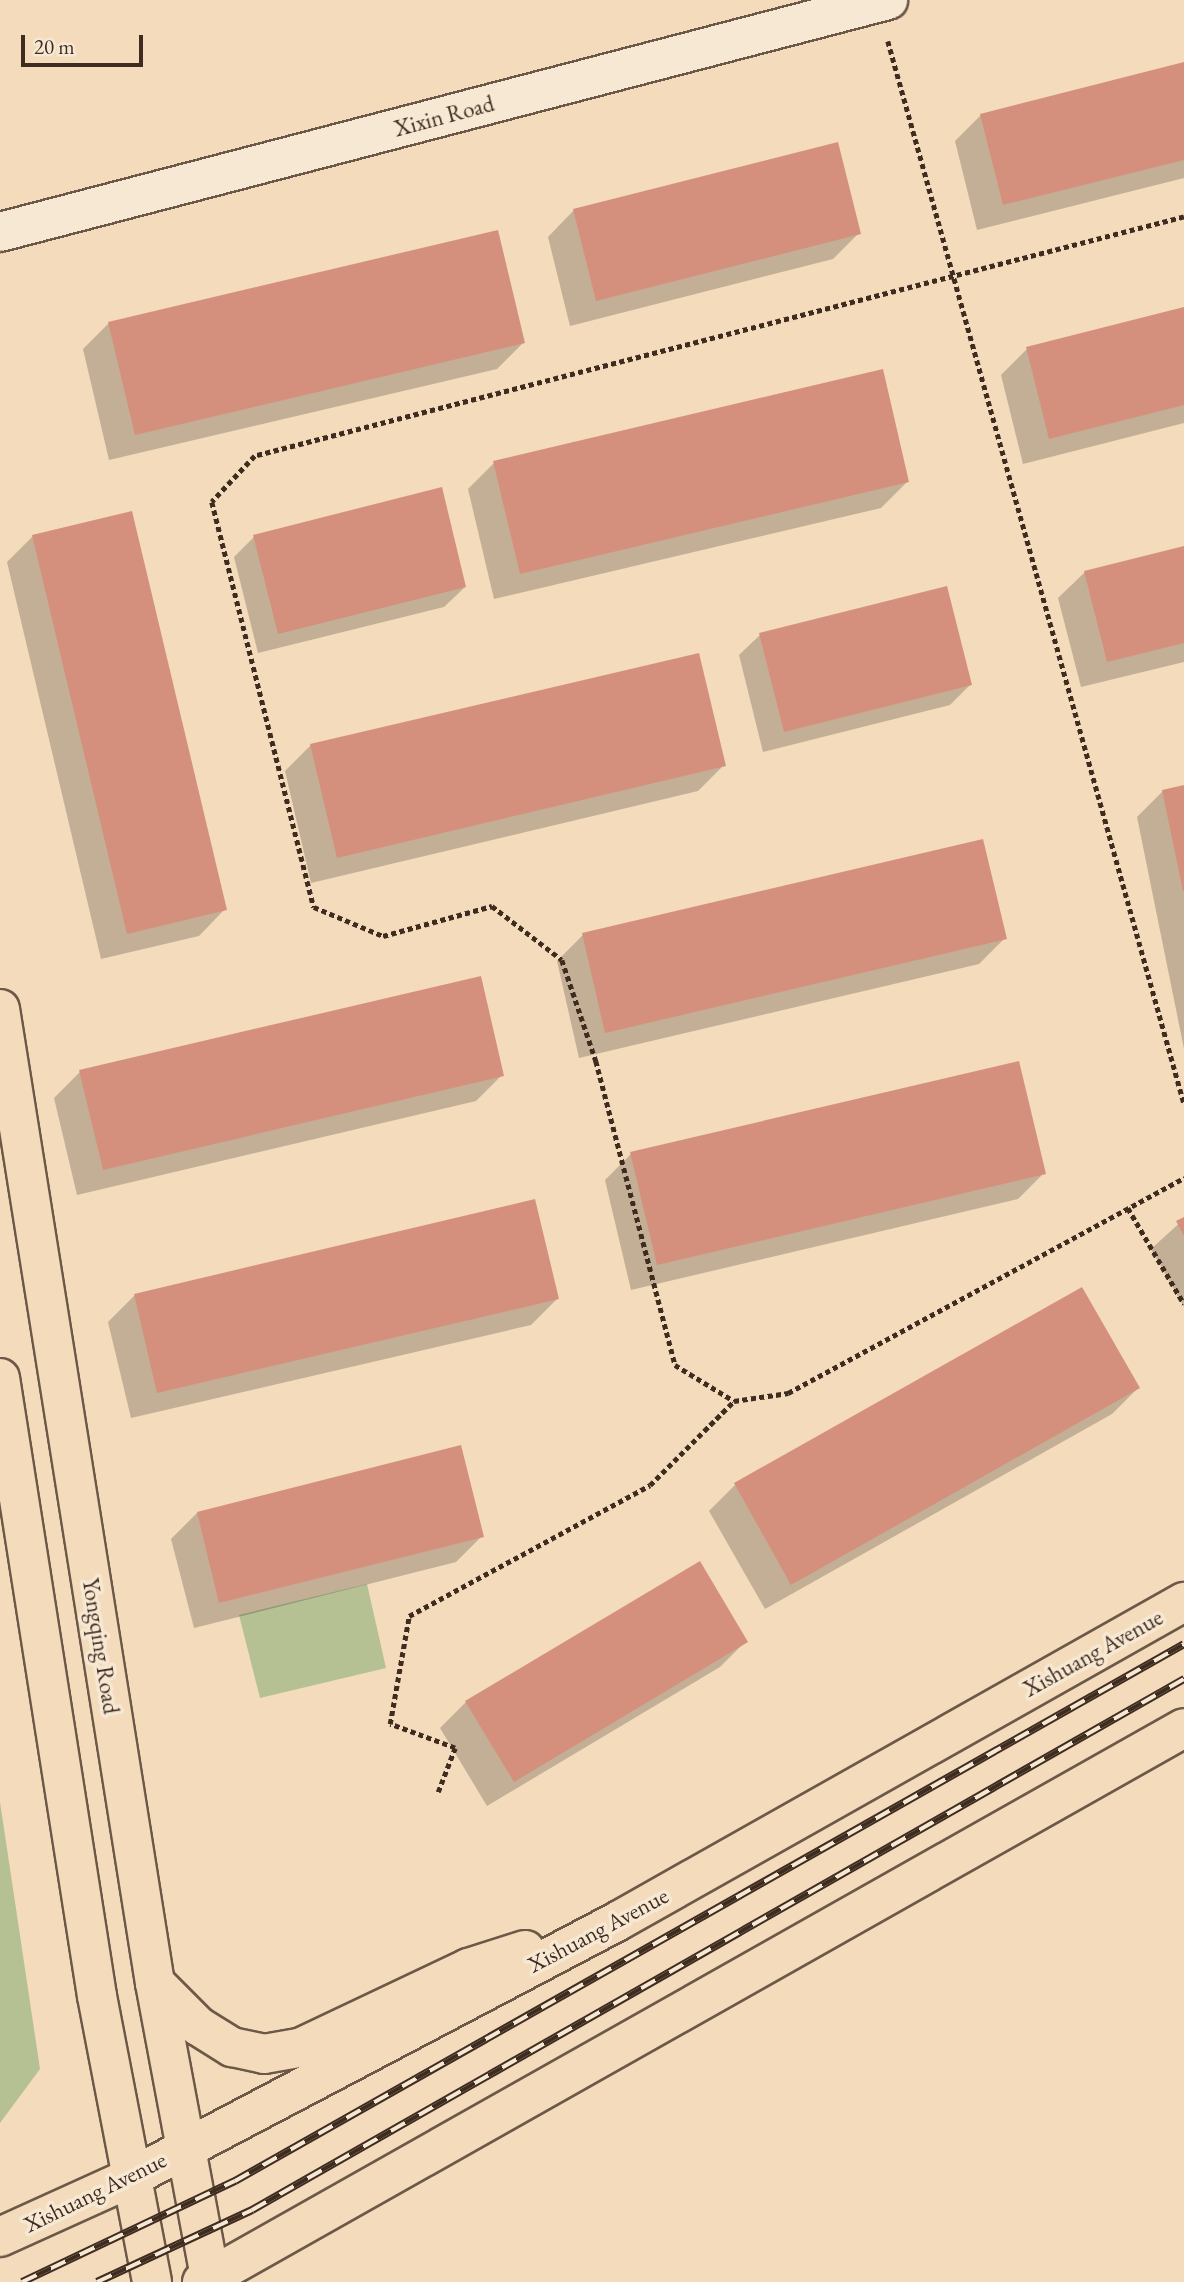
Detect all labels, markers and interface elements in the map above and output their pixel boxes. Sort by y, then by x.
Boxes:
scale bar [24,21,147,65]
text: 20 m [34,33,75,60]
street label: Xixin Road [391,89,497,143]
street label: Yongqing Road [77,1576,125,1716]
street label: Xishuang Avenue [1018,1603,1168,1703]
street label: Xishuang Avenue [523,1881,673,1979]
street label: Xishuang Avenue [19,2146,171,2238]

